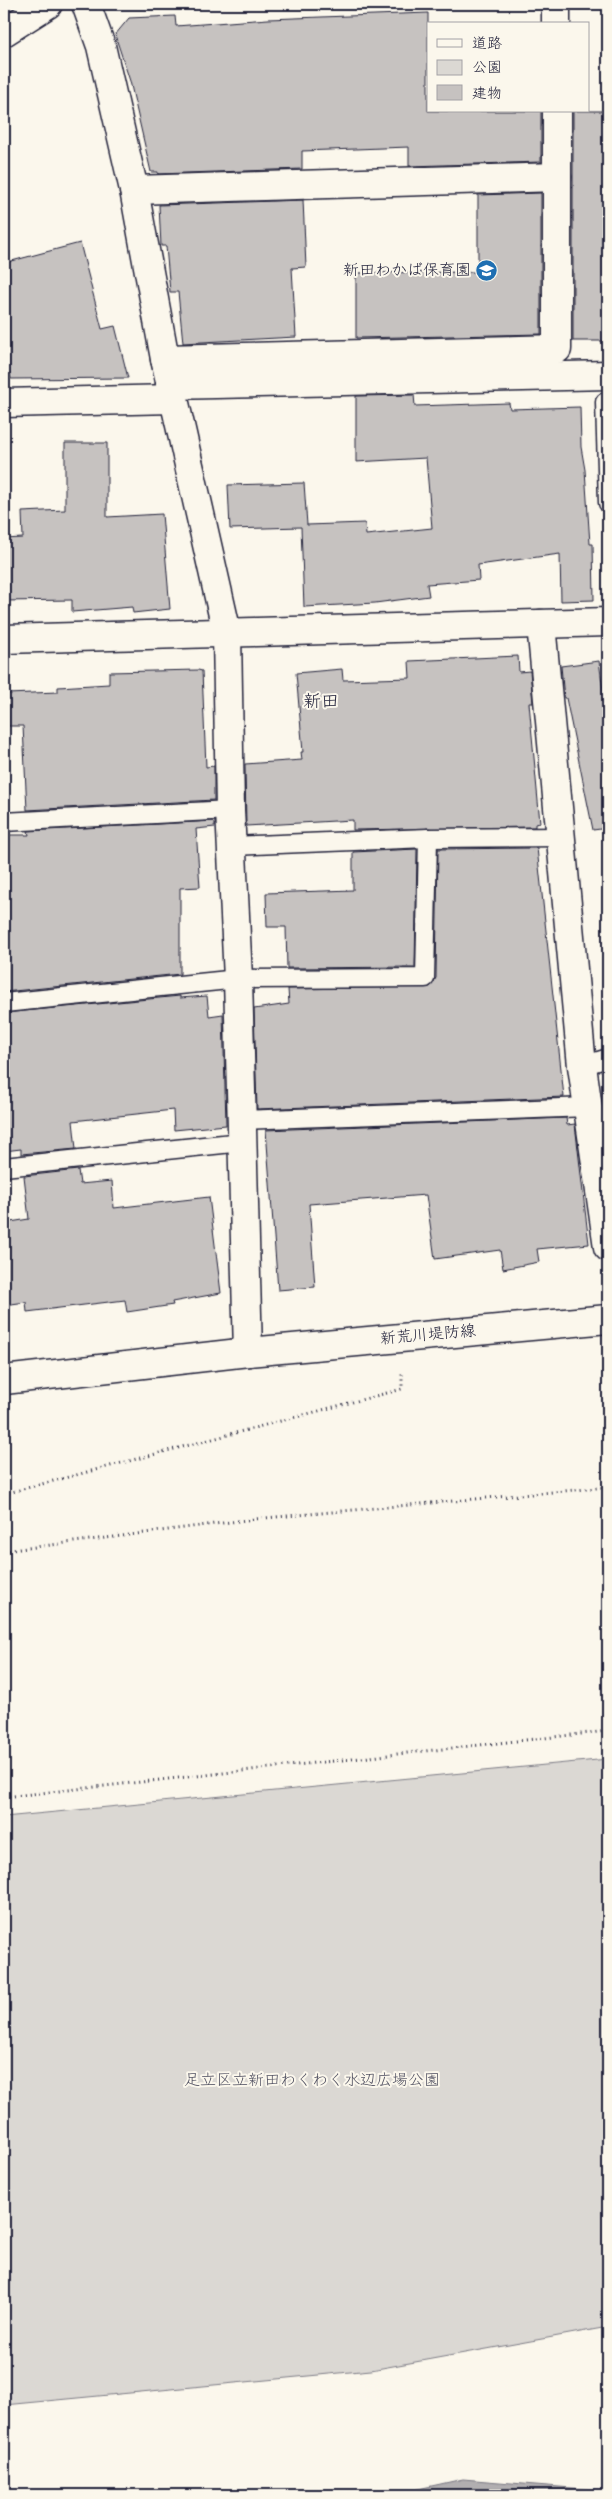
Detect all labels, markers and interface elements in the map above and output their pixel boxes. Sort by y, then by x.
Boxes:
legend [427,22,590,112]
text: 道路 [472,34,502,56]
text: 公園 [472,58,502,80]
text: 建物 [472,84,502,106]
school or university icon: 新田わかば保育園 [475,259,499,283]
place label: 新田わかば保育園 [343,260,471,283]
district label: 新田 [303,691,339,716]
street label: 新荒川堤防線 [379,1320,477,1352]
park label: 足立区立新田わくわく水辺広場公園 [184,2070,440,2093]

